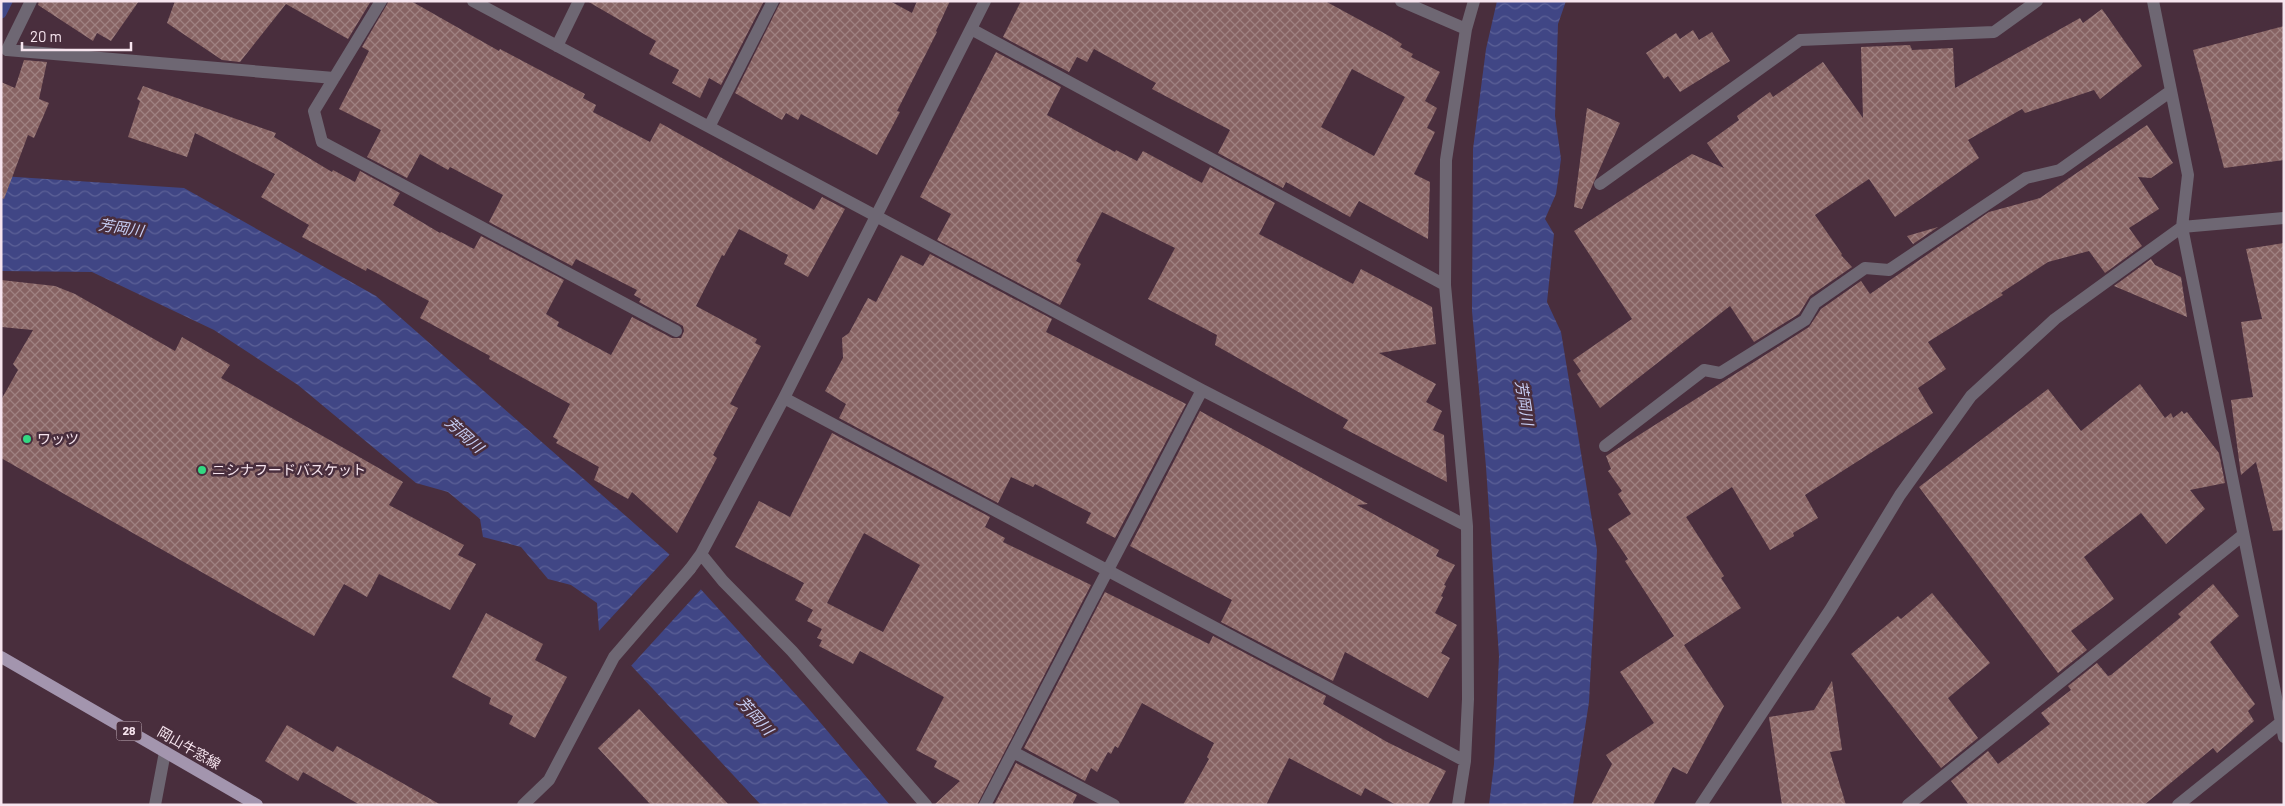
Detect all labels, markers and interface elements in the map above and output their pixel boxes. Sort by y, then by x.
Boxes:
scale bar [22,20,131,52]
text: 20 m [30,27,62,45]
water label: 芳岡川 [98,215,147,240]
water label: 芳岡川 [1513,379,1538,428]
water label: 芳岡川 [442,413,489,457]
place label: ワッツ [37,430,79,447]
marker: ワッツ [21,433,33,445]
place label: ニシナフードバスケット [212,461,366,478]
marker: ニシナフードバスケット [196,464,208,476]
water label: 芳岡川 [734,693,779,740]
road number: 28 [116,721,142,740]
street label: 岡山牛窓線 [155,723,224,772]

